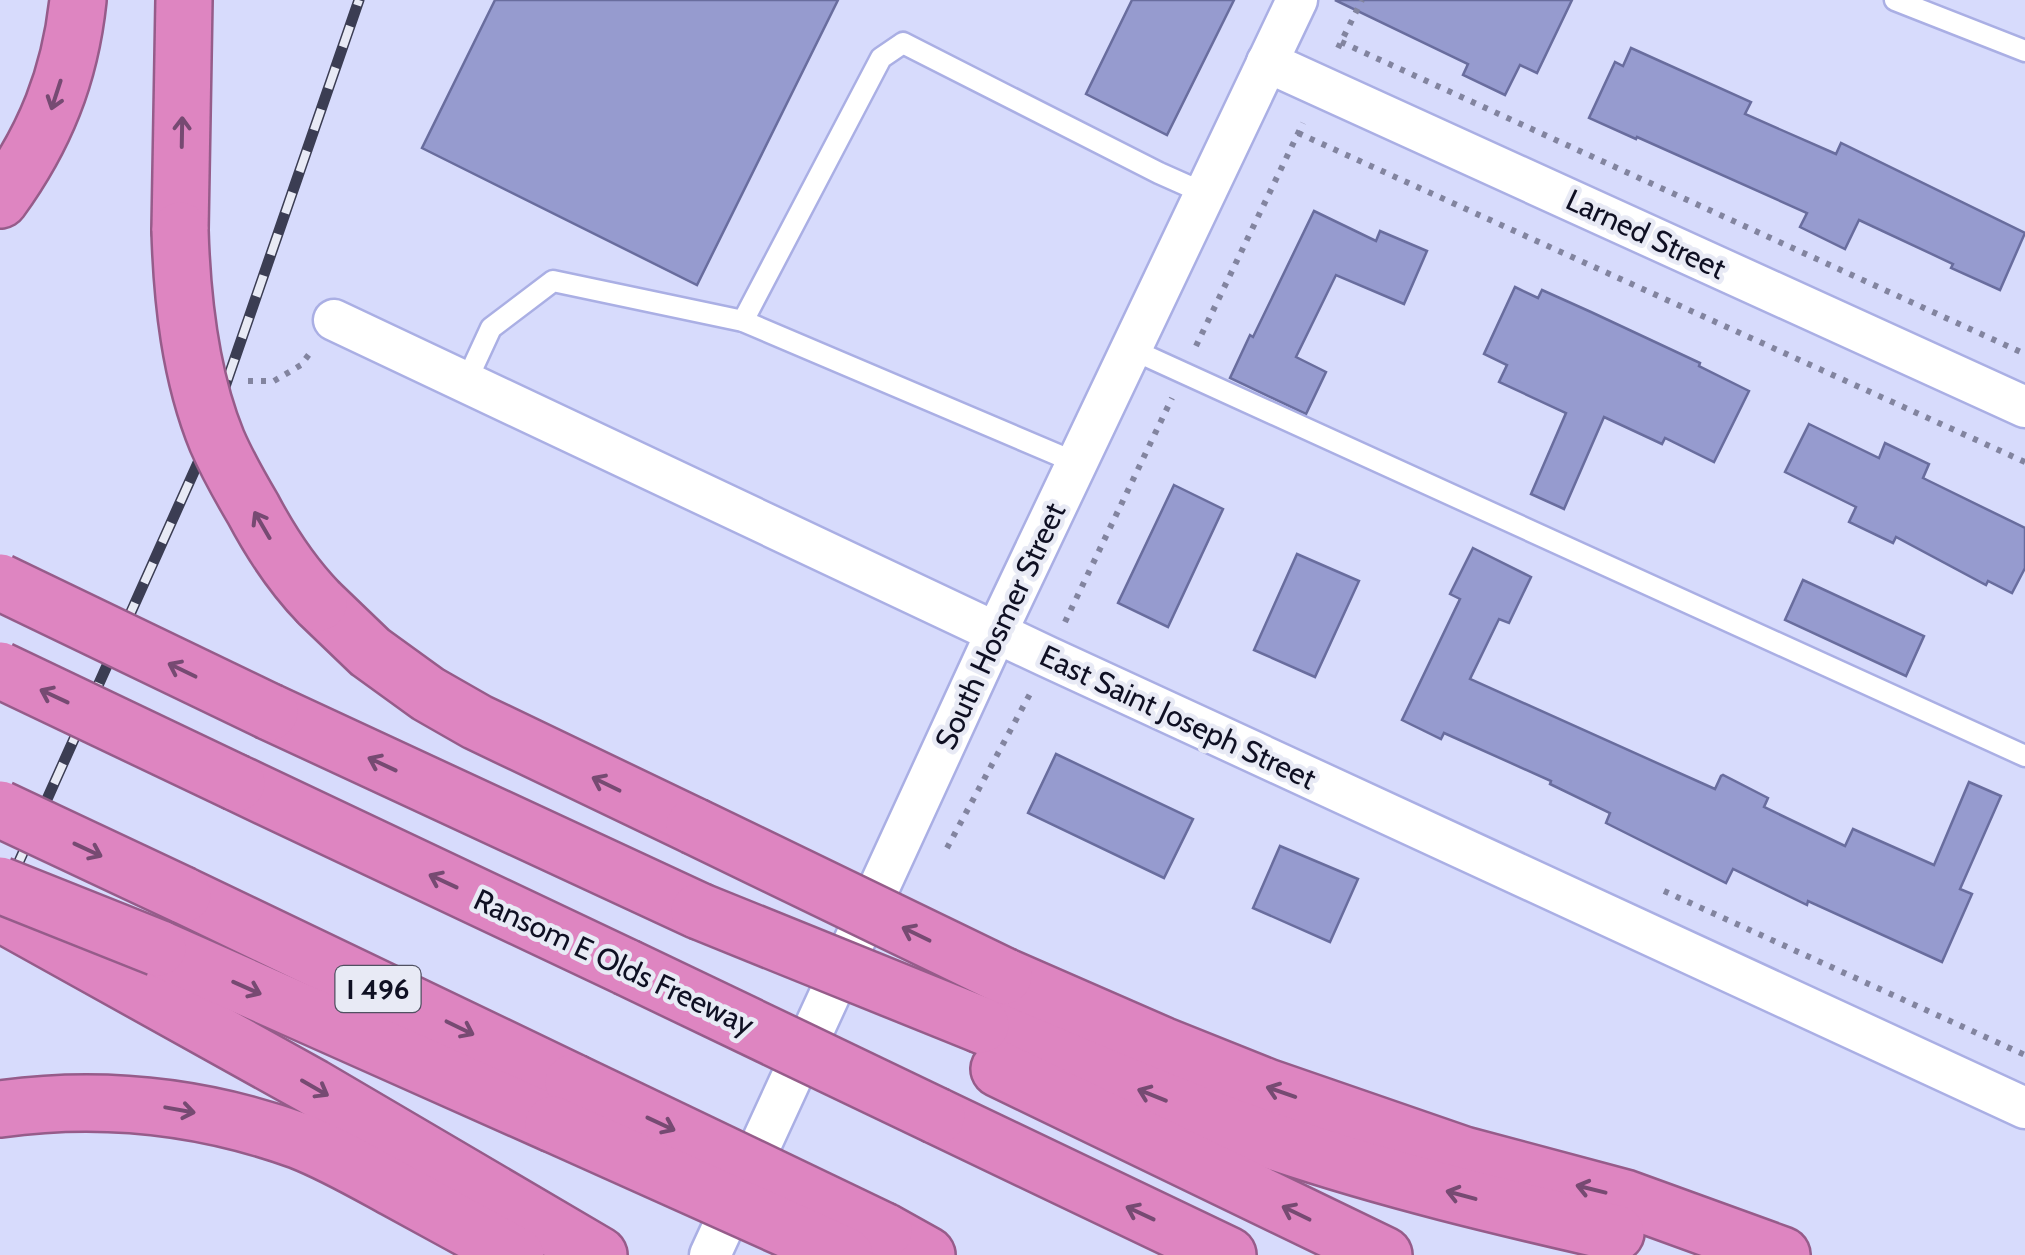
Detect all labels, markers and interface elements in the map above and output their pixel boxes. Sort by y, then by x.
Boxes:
one-way arrow [46,78,64,110]
one-way arrow [172,117,191,149]
street label: Larned Street [1560,181,1732,287]
street label: South Hosmer Street [927,497,1073,755]
one-way arrow [251,511,271,540]
street label: East Saint Joseph Street [1034,637,1322,797]
one-way arrow [168,659,198,678]
one-way arrow [40,685,70,704]
one-way arrow [368,754,398,773]
one-way arrow [592,773,622,792]
one-way arrow [72,842,102,861]
one-way arrow [429,870,459,889]
street label: Ransom E Olds Freeway [468,881,760,1043]
one-way arrow [902,923,932,942]
road number: I 496 [336,966,420,1012]
one-way arrow [231,980,262,998]
one-way arrow [444,1020,474,1039]
one-way arrow [300,1078,328,1098]
one-way arrow [1266,1081,1298,1099]
one-way arrow [1137,1085,1168,1103]
one-way arrow [163,1101,195,1120]
one-way arrow [646,1116,676,1135]
one-way arrow [1576,1179,1608,1197]
one-way arrow [1446,1185,1477,1204]
one-way arrow [1126,1203,1156,1222]
one-way arrow [1281,1203,1311,1222]

